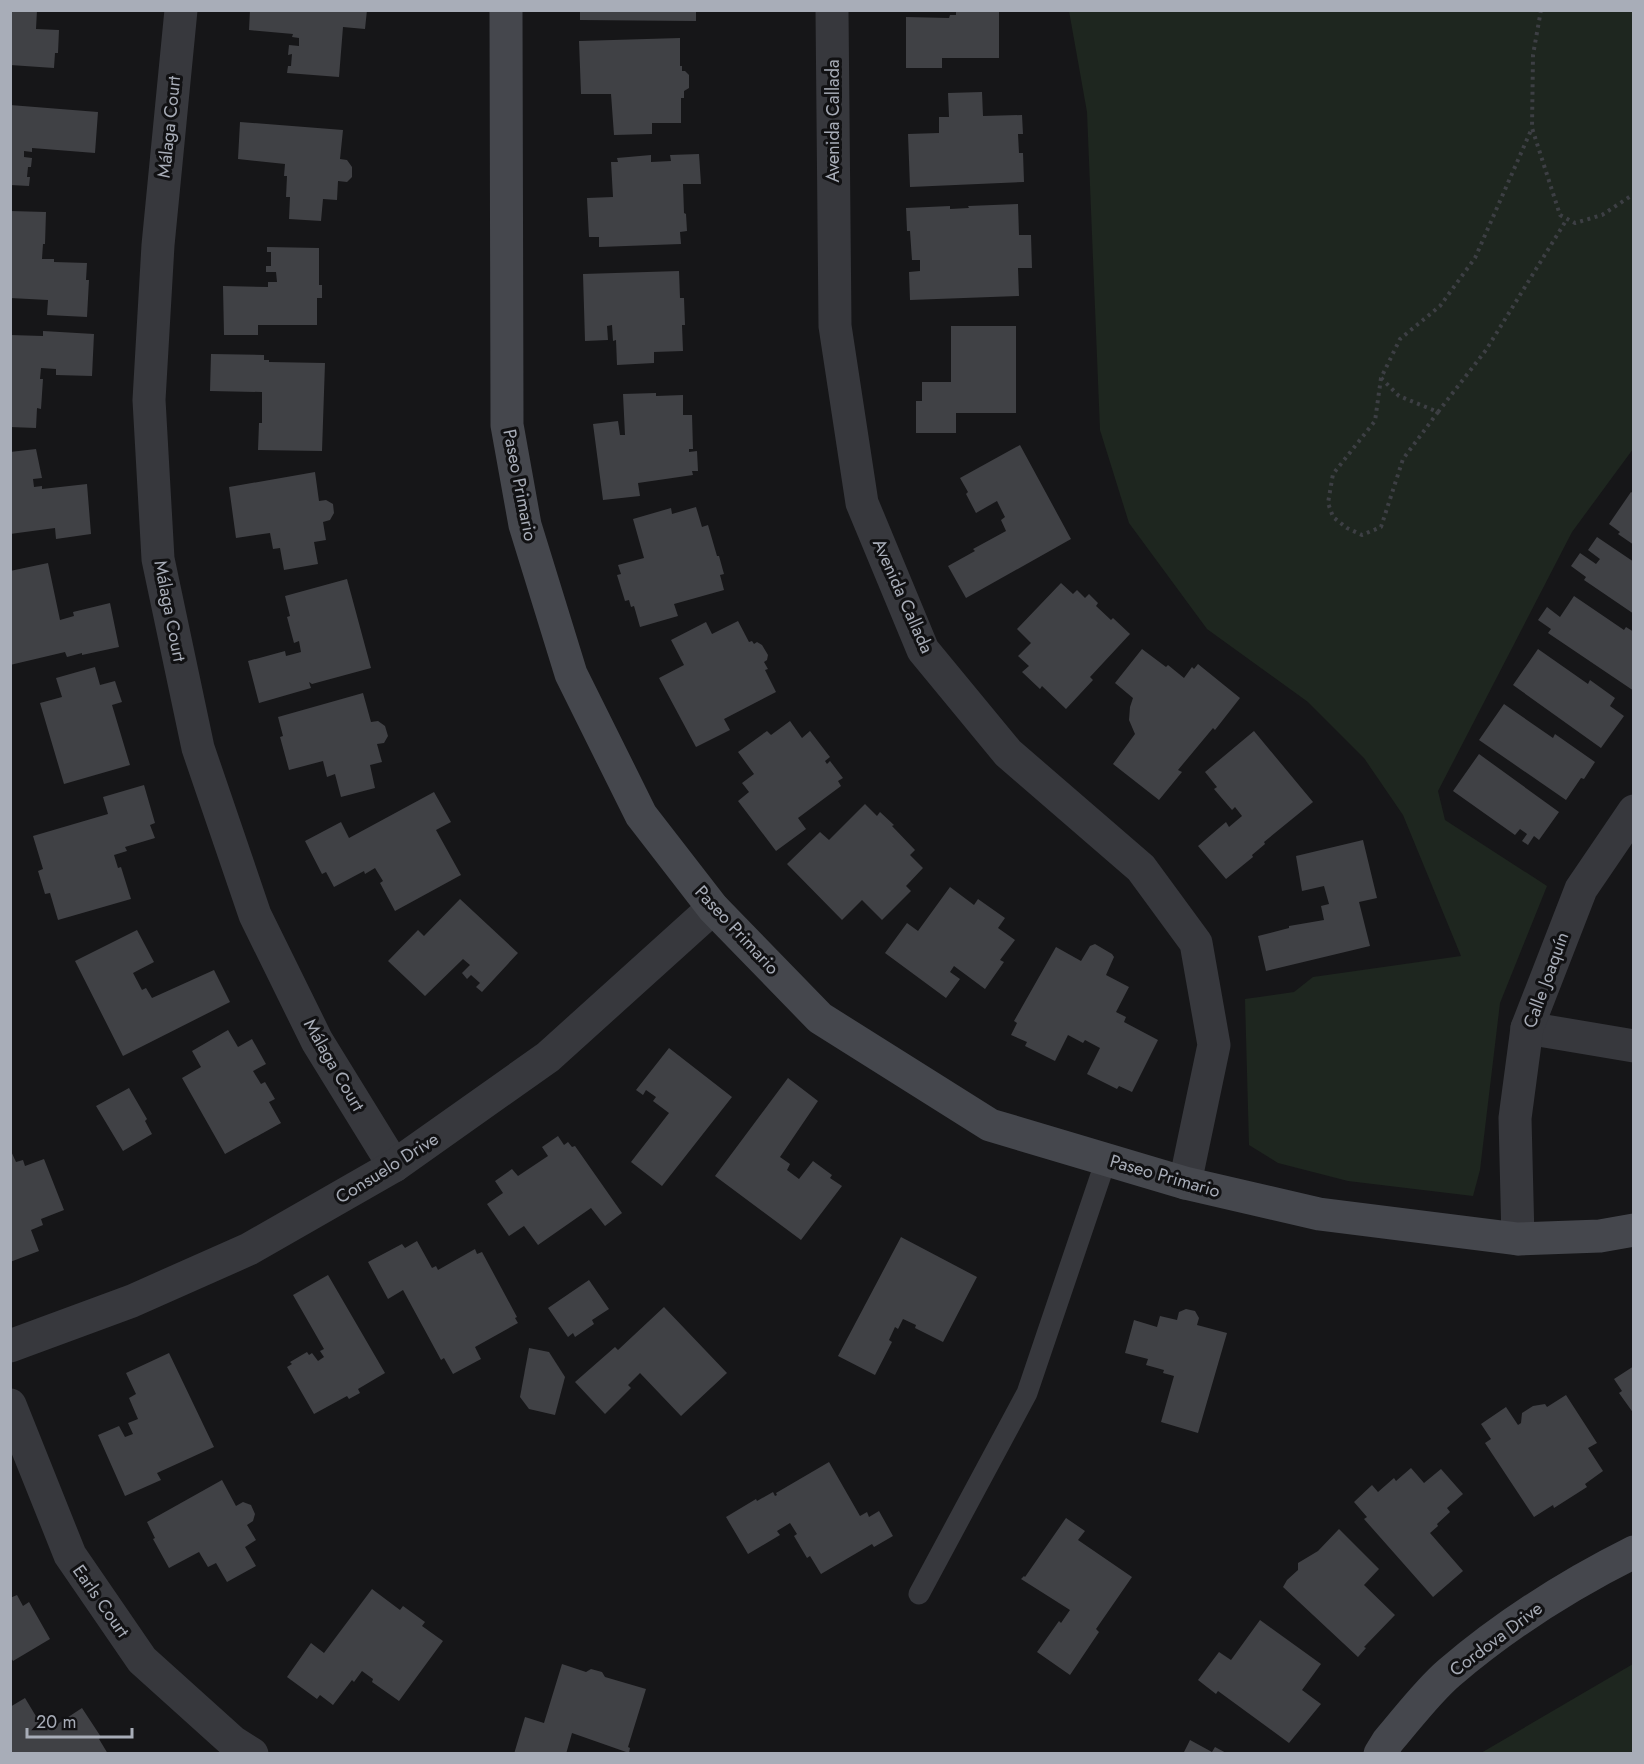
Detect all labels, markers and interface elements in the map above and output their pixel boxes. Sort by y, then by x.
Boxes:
street label: Avenida Callada [820,59,846,183]
street label: Málaga Court [151,74,187,179]
street label: Paseo Primario [496,427,544,543]
street label: Avenida Callada [866,534,940,658]
street label: Málaga Court [147,558,193,664]
street label: Paseo Primario [689,880,785,980]
street label: Calle Joaquín [1517,928,1575,1032]
street label: Málaga Court [297,1014,371,1116]
street label: Consuelo Drive [331,1126,443,1210]
street label: Paseo Primario [1107,1148,1223,1204]
street label: Earls Court [66,1559,136,1643]
street label: Cordova Drive [1444,1595,1548,1683]
scale bar [27,1701,132,1739]
text: 20 m [36,1709,76,1735]

